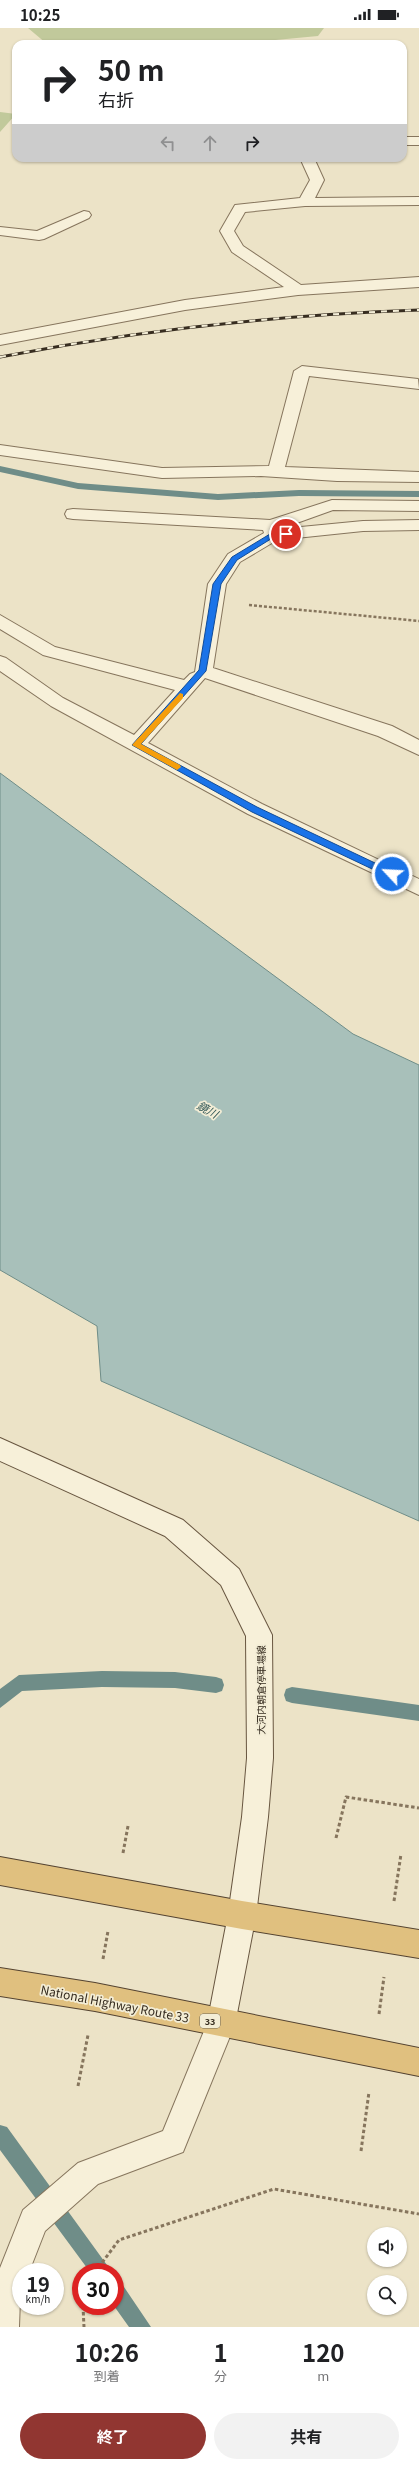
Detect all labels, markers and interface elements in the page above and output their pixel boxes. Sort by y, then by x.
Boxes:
text: 10:25 [20,4,60,25]
text: 50 m [98,49,164,89]
icon: right [32,56,84,108]
text: 右折 [98,86,134,112]
icon: left [157,132,179,154]
icon: ahead [199,132,221,154]
icon: right [241,132,263,154]
pin [269,517,303,551]
icon: arrive [275,523,297,545]
position arrow [371,853,413,895]
water label: 鏡川 [195,1097,222,1122]
street label: 大河内朝倉停車場線 [253,1645,268,1735]
street label: National Highway Route 33 [39,1980,191,2026]
road number: 33 [200,2014,220,2028]
map controls [367,2227,407,2315]
button: sound [367,2227,407,2267]
speed limit sign: 30 [72,2263,124,2315]
text: 19 [26,2269,50,2298]
button: search [367,2275,407,2315]
text: km/h [26,2291,50,2306]
text: 10:26 [74,2334,139,2369]
text: 1 [213,2334,228,2369]
text: 120 [302,2334,345,2369]
text: 到着 [94,2366,120,2385]
text: 分 [214,2366,227,2385]
text: m [317,2366,329,2385]
button: 終了 [20,2413,206,2459]
button: 共有 [214,2413,399,2459]

